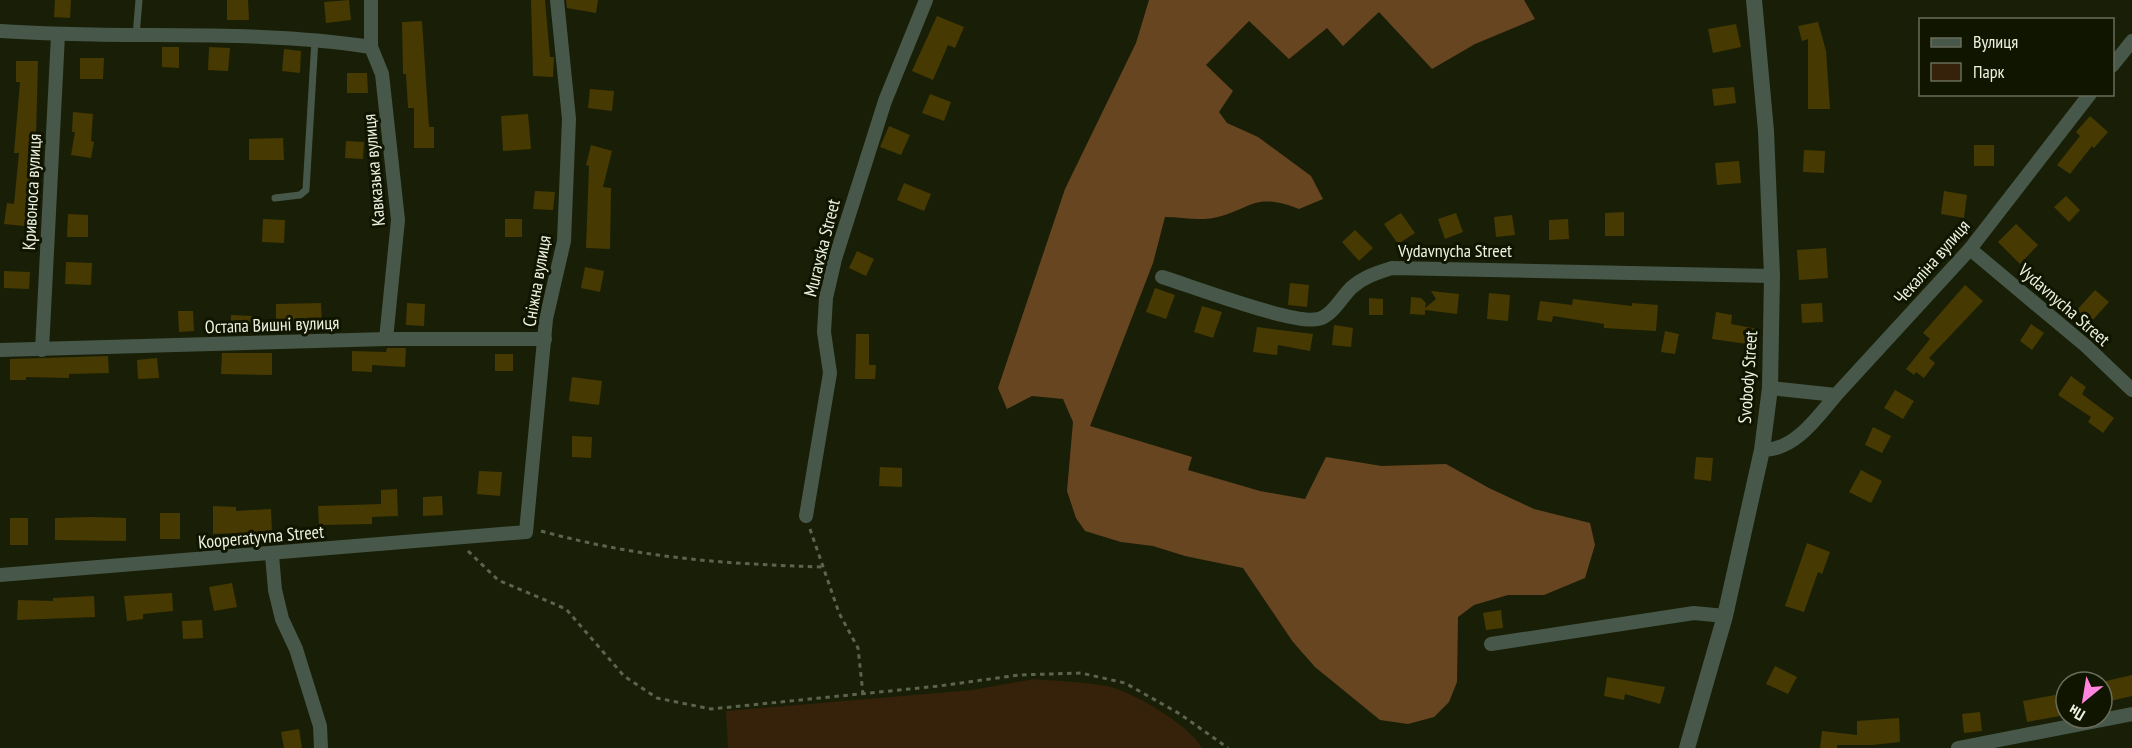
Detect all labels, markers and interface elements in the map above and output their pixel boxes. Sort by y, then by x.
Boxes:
legend [1919,18,2114,96]
text: Вулиця [1973,30,2018,53]
text: Парк [1973,60,2004,83]
street label: Кавказька вулиця [357,113,390,227]
street label: Кривоноса вулиця [17,133,46,251]
street label: Muravska Street [798,197,845,299]
street label: Чекаліна вулиця [1889,215,1975,309]
street label: Сніжна вулиця [517,233,556,328]
street label: Vydavnycha Street [1397,239,1512,262]
street label: Vydavnycha Street [2013,258,2115,351]
street label: Остапа Вишні вулиця [204,311,340,338]
street label: Svobody Street [1733,330,1762,424]
street label: Kooperatyvna Street [197,520,325,553]
north arrow [2054,670,2114,730]
text: Пн [2065,700,2088,726]

